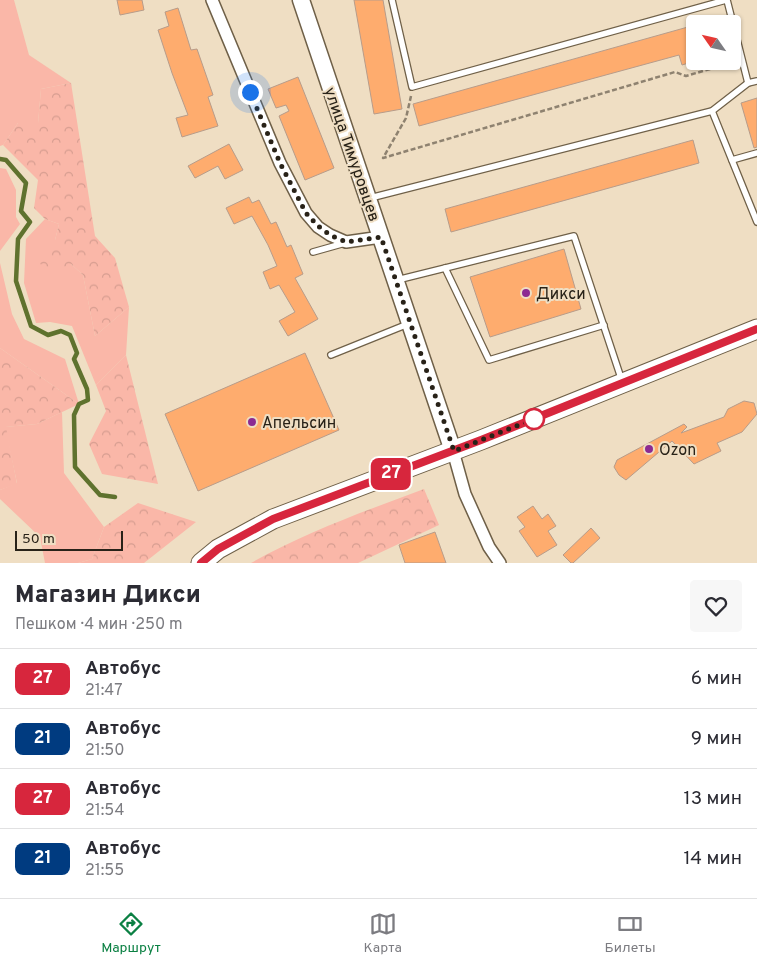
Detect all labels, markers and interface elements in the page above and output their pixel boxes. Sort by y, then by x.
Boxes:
north arrow [686,15,741,70]
map controls [686,15,741,70]
your location [238,80,263,105]
street label: улица Тимуровцев [319,85,383,224]
place label: Дикси [536,285,586,305]
marker: Дикси [520,287,532,299]
unlabelled marker [523,408,545,430]
place label: Апельсин [262,414,336,434]
marker: Апельсин [246,416,258,428]
place label: Ozon [659,441,696,461]
marker: Ozon [643,443,655,455]
line badge: 27 [368,458,414,490]
text: 27 [381,462,401,485]
scale bar [15,528,122,551]
text: 50 m [22,531,55,548]
button: heart [690,580,742,632]
text: Магазин Дикси [15,581,201,611]
text: Пешком · 4 мин · 250 m [15,615,183,635]
text: Автобус [85,657,161,681]
text: 27 [32,667,53,690]
text: 6 мин [691,667,742,691]
text: 21:47 [85,681,123,701]
text: Автобус [85,717,161,741]
text: 21 [33,727,52,750]
text: 9 мин [691,727,742,751]
text: 21:50 [85,741,125,761]
text: Автобус [85,777,161,801]
text: 27 [32,787,53,810]
text: 13 мин [684,787,742,811]
text: 21:54 [85,801,125,821]
text: Автобус [85,837,161,861]
text: 21 [33,847,52,870]
text: 14 мин [684,847,742,871]
text: 21:55 [85,861,124,881]
tab: Маршрут [101,910,161,957]
tab: Карта [364,910,402,957]
tab: Билеты [605,910,656,957]

